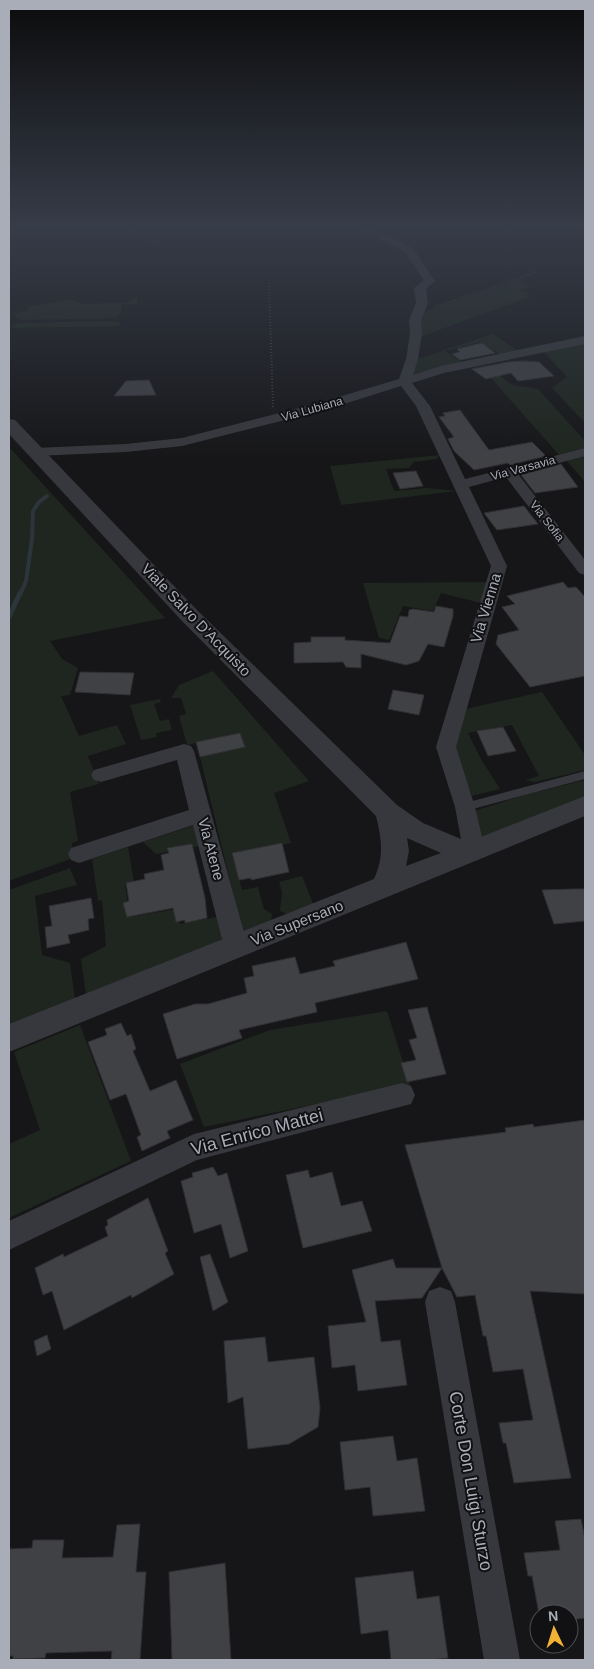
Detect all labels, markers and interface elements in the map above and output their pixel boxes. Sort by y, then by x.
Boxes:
street label: Via Lubiana [280,393,345,424]
street label: Via Varsavia [489,453,557,483]
street label: Via Sofia [527,498,567,544]
street label: Viale Salvo D'Acquisto [138,560,255,680]
street label: Via Vienna [467,570,504,645]
street label: Via Atene [195,816,228,882]
street label: Via Supersano [248,896,345,949]
street label: Via Enrico Mattei [189,1105,325,1159]
street label: Corte Don Luigi Sturzo [445,1390,497,1572]
north arrow [529,1604,579,1654]
text: N [547,1608,559,1624]

